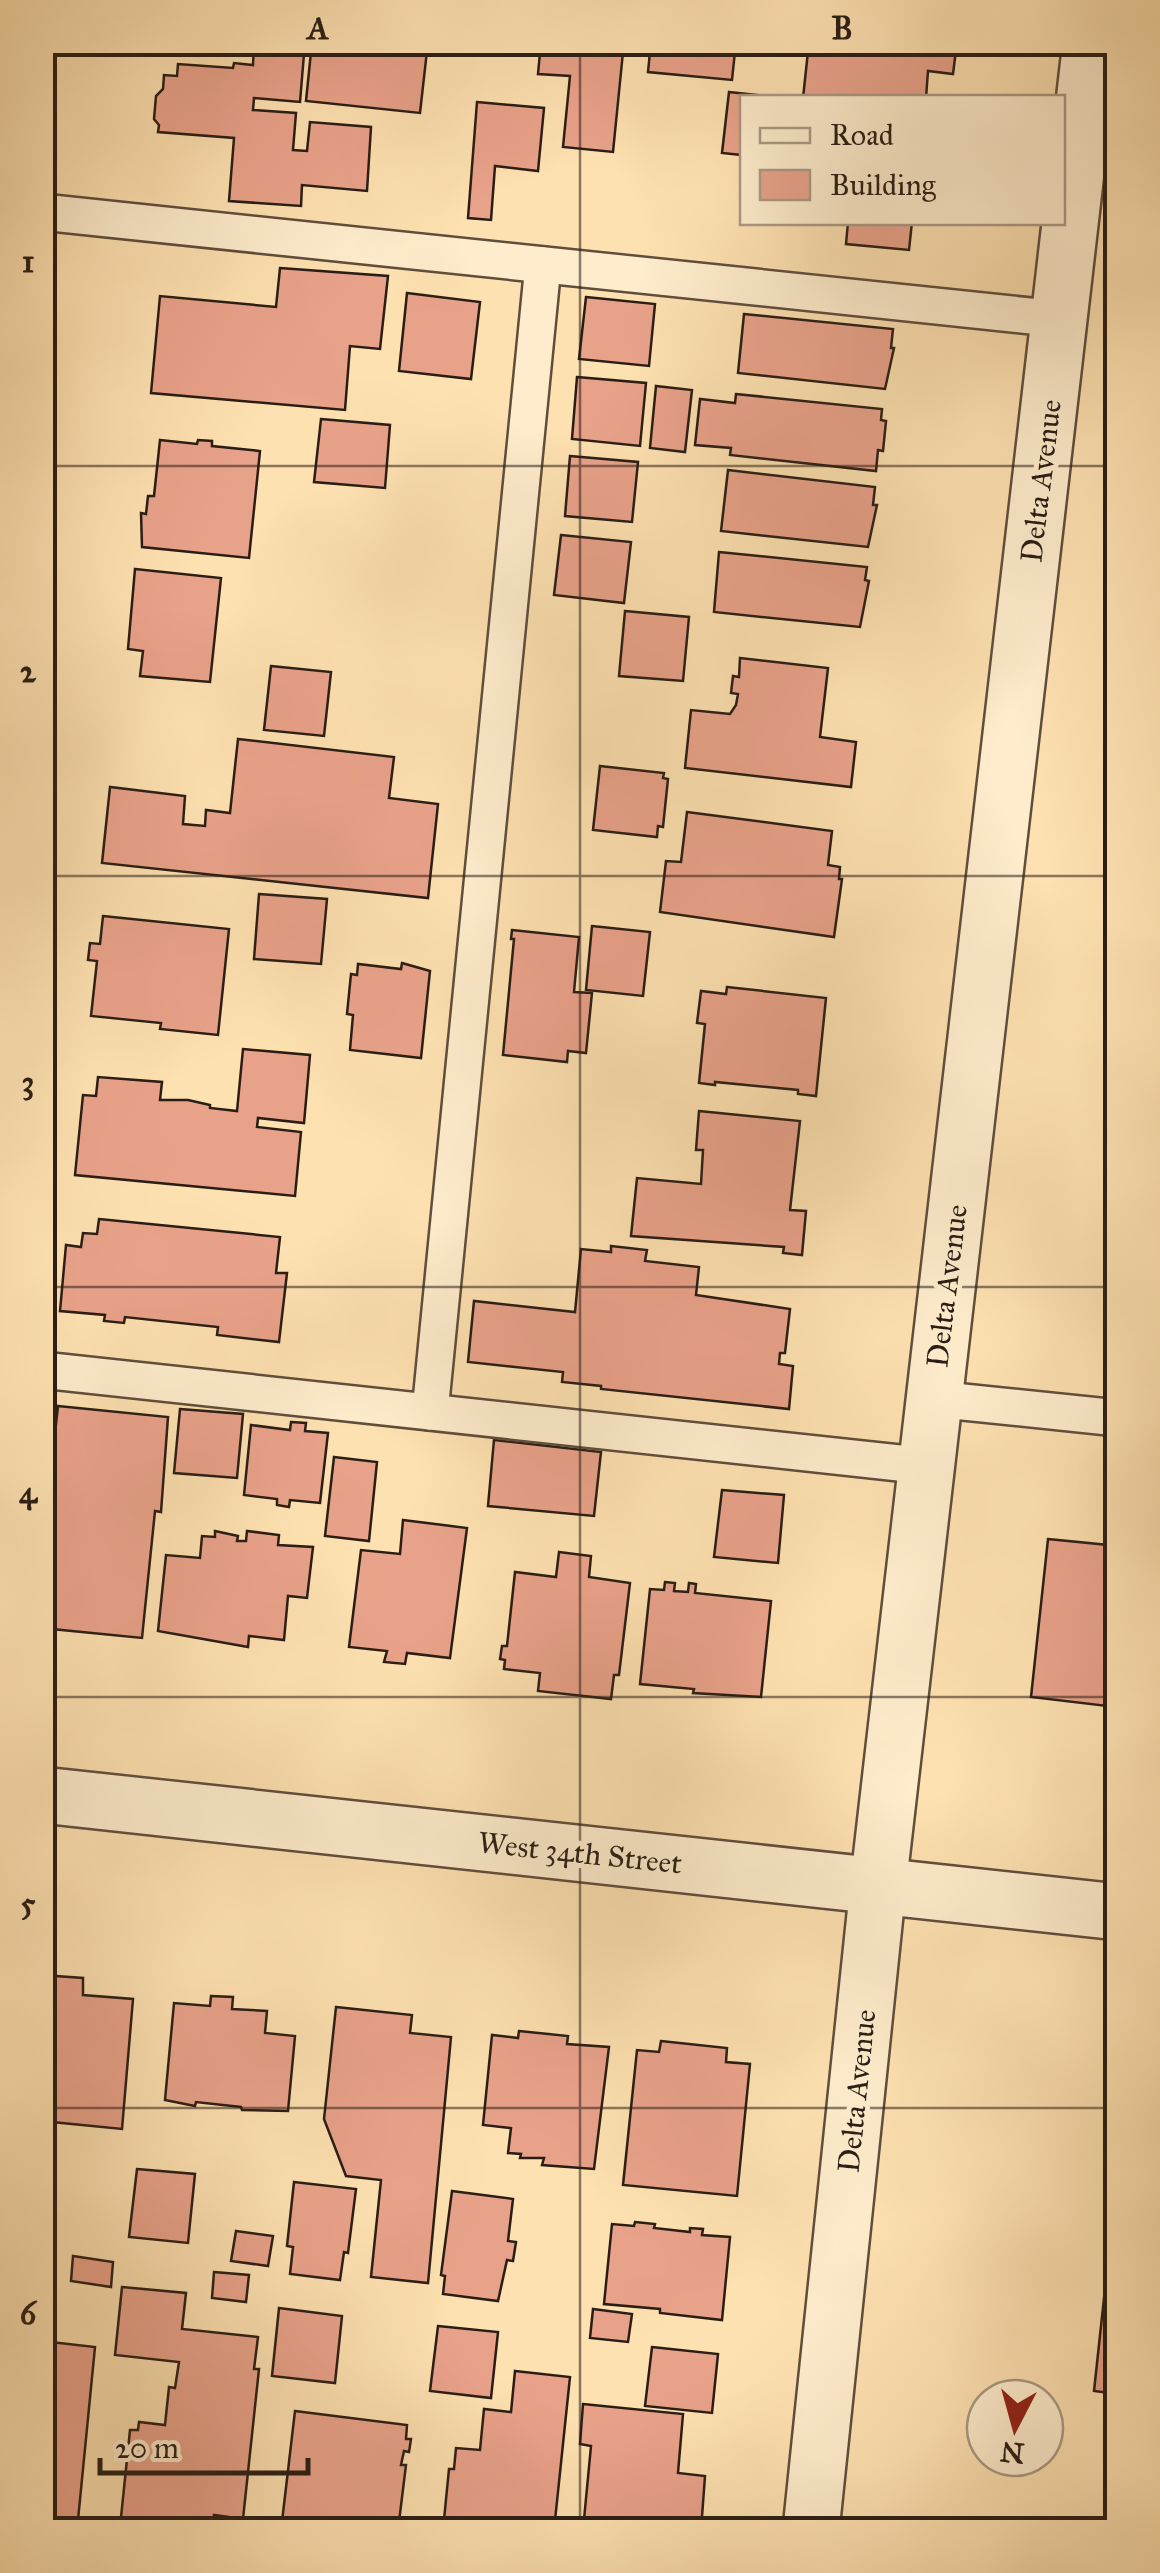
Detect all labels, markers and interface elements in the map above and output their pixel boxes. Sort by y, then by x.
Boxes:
text: A [305,9,329,48]
text: B [831,9,853,48]
legend [740,95,1065,225]
text: Road [830,117,894,153]
text: Building [830,167,937,203]
text: 1 [22,242,35,281]
street label: Delta Avenue [1013,397,1069,565]
text: 2 [20,652,37,691]
text: 3 [22,1063,34,1102]
street label: Delta Avenue [919,1202,975,1370]
text: 4 [19,1473,38,1512]
street label: West 34th Street [476,1824,684,1882]
text: 5 [21,1884,36,1923]
street label: Delta Avenue [831,2008,883,2174]
text: 6 [20,2294,38,2333]
north arrow [965,2378,1065,2478]
scale bar [100,2413,308,2475]
text: 20 m [115,2430,179,2466]
text: N [999,2434,1026,2471]

